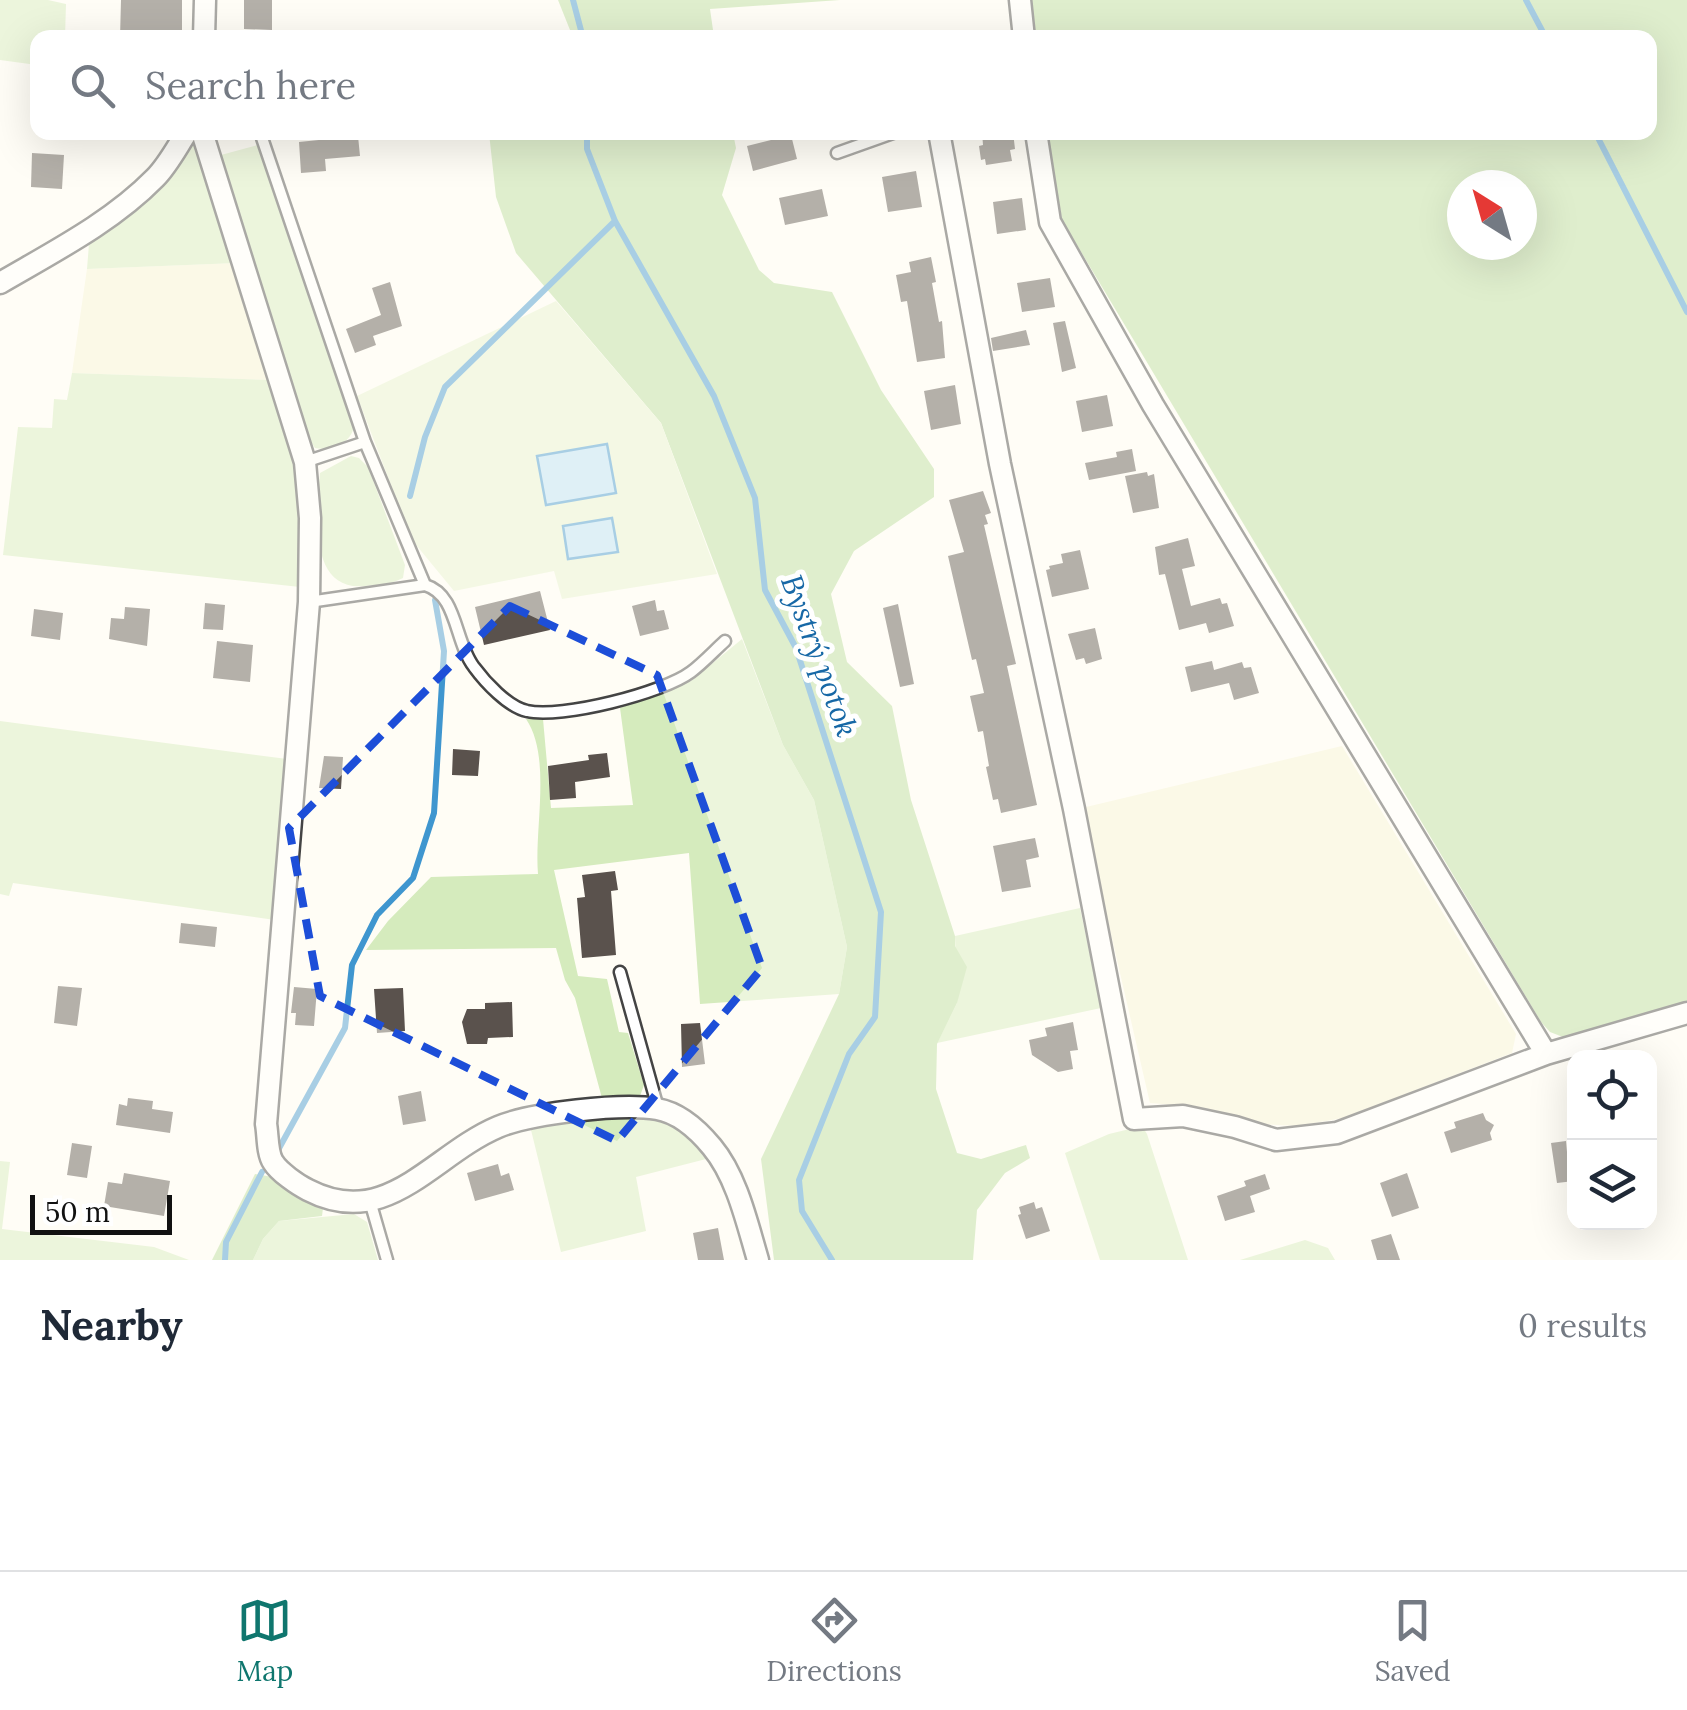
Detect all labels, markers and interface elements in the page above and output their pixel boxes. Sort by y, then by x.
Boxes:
search box [30,30,1657,140]
icon: search [65,58,120,113]
text: Search here [145,61,356,109]
north arrow [1447,170,1537,260]
water label: Bystrý potok [773,569,867,742]
map controls [1567,1050,1657,1230]
button: locate [1567,1050,1657,1140]
button: layers [1567,1140,1657,1230]
scale bar [30,1190,172,1234]
text: 50 m [45,1194,110,1230]
text: Nearby [40,1298,183,1352]
text: 0 results [1518,1305,1647,1346]
tab: Map [236,1593,293,1689]
tab: Directions [766,1593,902,1689]
tab: Saved [1375,1593,1451,1689]

